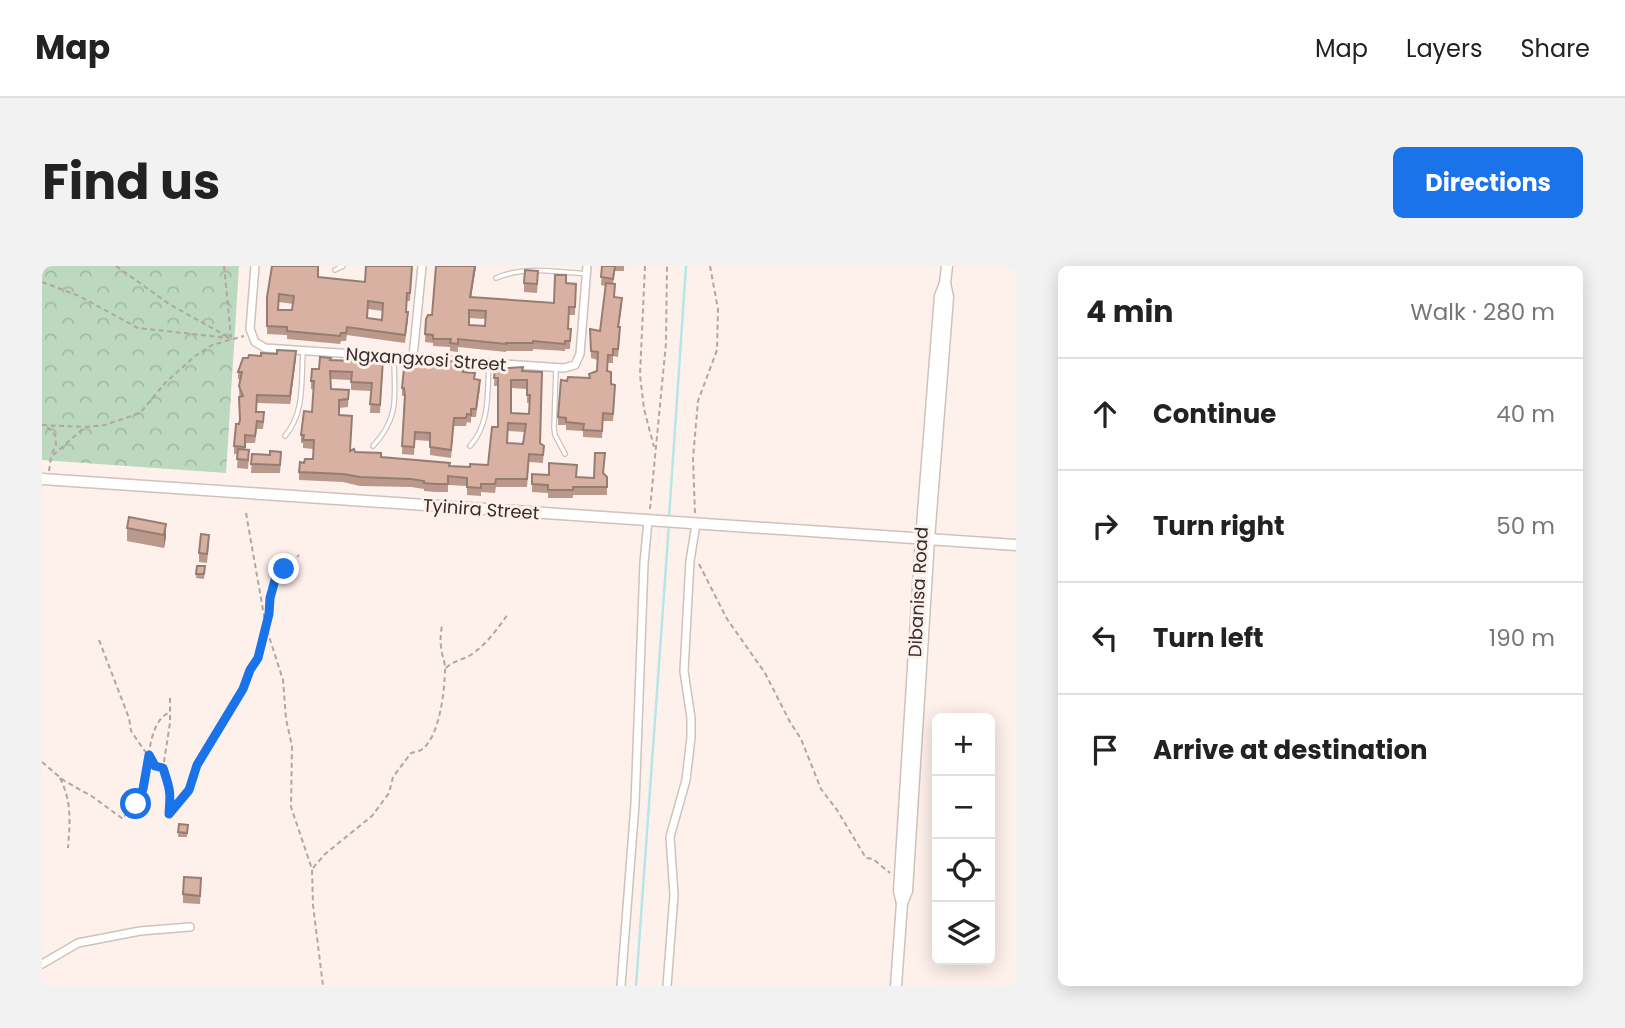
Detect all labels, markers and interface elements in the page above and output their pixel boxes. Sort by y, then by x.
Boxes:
text: Map [35,24,110,71]
text: Map [1315,32,1368,65]
text: Layers [1406,32,1482,65]
text: Share [1520,32,1590,65]
button: Directions [1393,147,1583,218]
text: Find us [42,148,220,216]
text: 4 min [1086,290,1174,333]
text: Walk · 280 m [1410,296,1555,328]
street label: Ngxangxosi Street [345,341,507,377]
icon: ahead [1086,395,1124,433]
text: Continue [1153,396,1276,432]
text: 40 m [1496,398,1555,430]
street label: Tyinira Street [422,492,540,526]
icon: right [1086,507,1124,545]
text: Turn right [1153,508,1285,544]
text: 50 m [1496,510,1555,542]
street label: Dibanisa Road [902,526,934,658]
route end [268,553,299,584]
icon: left [1086,619,1124,657]
text: Turn left [1153,620,1264,656]
text: 190 m [1489,622,1555,654]
map controls [932,713,995,965]
button: + [932,713,995,776]
icon: arrive [1086,731,1124,769]
text: Arrive at destination [1153,732,1428,768]
button: − [932,776,995,839]
route start [120,788,151,819]
button: locate [932,839,995,902]
button: layers [932,902,995,965]

